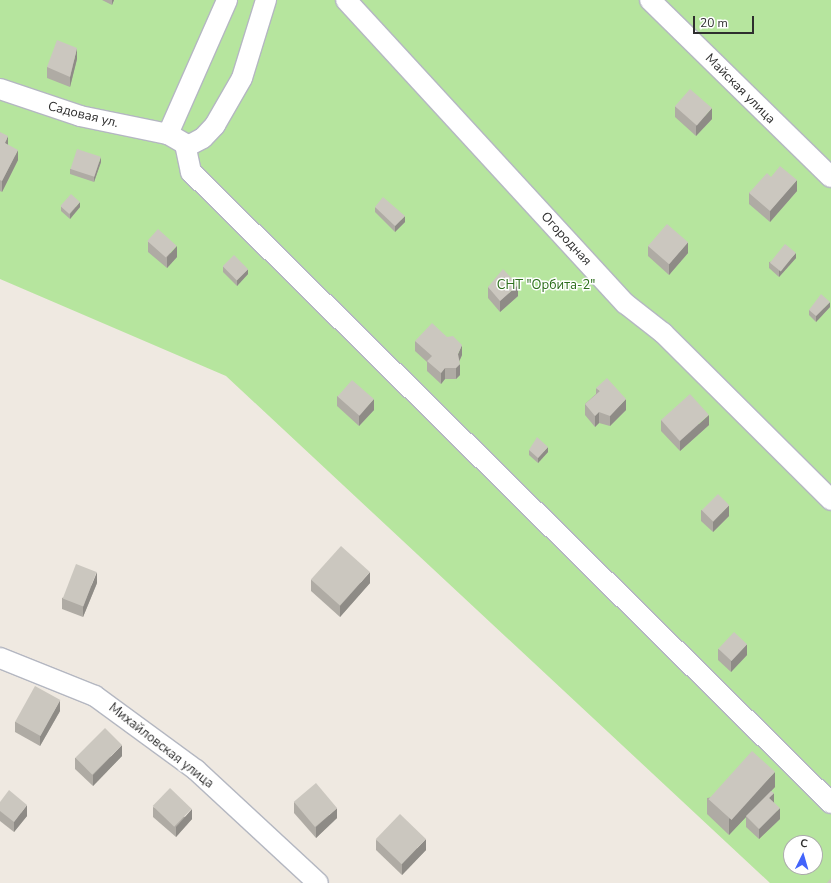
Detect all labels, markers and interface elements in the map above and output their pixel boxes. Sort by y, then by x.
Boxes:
scale bar [695,8,756,34]
text: 20 m [700,15,728,31]
street label: Майская улица [702,51,778,127]
street label: Садовая ул. [46,99,120,131]
street label: Огородная [537,209,595,269]
park label: СНТ "Орбита-2" [497,277,595,293]
street label: Михайловская улица [105,700,217,792]
north arrow [783,835,823,875]
text: С [800,836,808,851]

